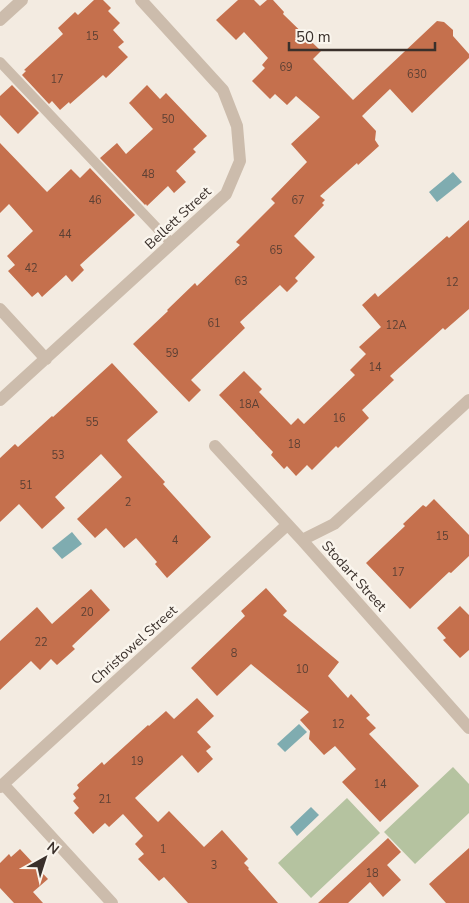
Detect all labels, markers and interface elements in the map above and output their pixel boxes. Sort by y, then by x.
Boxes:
scale bar [289,20,435,52]
text: 50 m [296,27,331,47]
house number: 15 [85,29,99,44]
house number: 69 [279,60,293,75]
house number: 630 [407,67,427,82]
house number: 17 [50,72,64,87]
house number: 50 [161,112,175,127]
house number: 48 [141,167,155,182]
street label: Bellett Street [141,182,215,254]
house number: 46 [88,193,102,208]
house number: 67 [291,193,305,208]
house number: 44 [58,227,72,242]
house number: 65 [269,243,283,258]
house number: 42 [24,261,38,276]
house number: 63 [234,274,248,289]
house number: 12 [445,275,459,290]
house number: 61 [207,316,221,331]
house number: 12A [385,318,407,333]
house number: 59 [165,346,179,361]
house number: 14 [368,360,382,375]
house number: 18A [238,397,260,412]
house number: 16 [332,411,346,426]
house number: 55 [85,415,99,430]
house number: 18 [287,437,301,452]
house number: 53 [51,448,65,463]
house number: 51 [19,478,33,493]
house number: 2 [125,495,131,510]
house number: 15 [435,529,449,544]
house number: 4 [172,533,179,548]
street label: Stodart Street [317,537,391,615]
house number: 17 [391,565,405,580]
street label: Christowel Street [87,601,181,689]
house number: 20 [80,605,94,620]
house number: 22 [34,635,48,650]
house number: 8 [231,646,238,661]
house number: 10 [295,662,309,677]
house number: 12 [331,717,345,732]
house number: 19 [130,754,144,769]
house number: 14 [373,777,387,792]
house number: 21 [98,792,112,807]
north arrow [20,833,70,883]
text: N [43,838,63,859]
house number: 1 [160,842,166,857]
house number: 3 [211,858,217,873]
house number: 18 [365,866,379,881]

